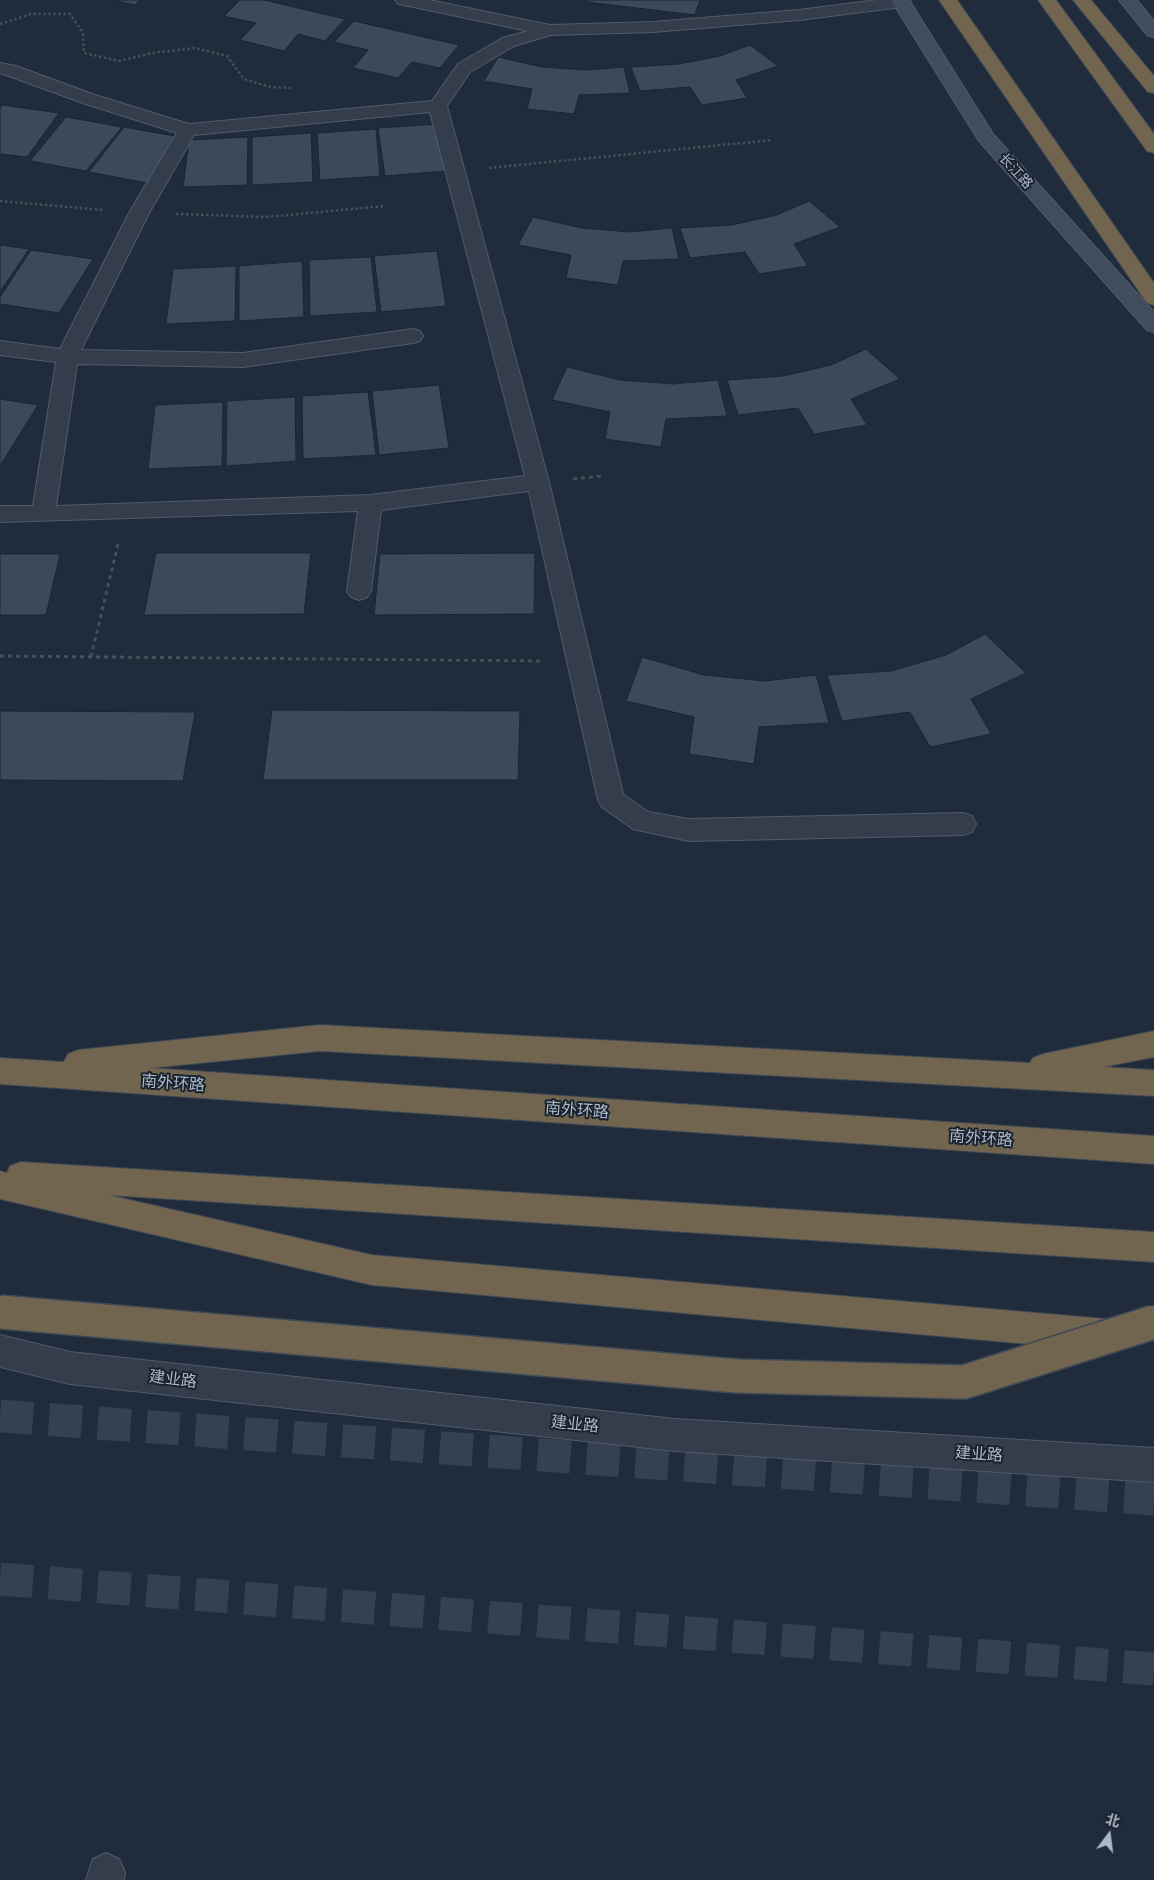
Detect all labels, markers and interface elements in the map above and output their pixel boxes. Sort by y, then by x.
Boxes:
street label: 长江路 [996,150,1036,192]
street label: 南外环路 [140,1071,206,1095]
street label: 南外环路 [544,1098,610,1122]
street label: 南外环路 [948,1126,1014,1150]
street label: 建业路 [148,1367,198,1391]
street label: 建业路 [550,1412,600,1436]
street label: 建业路 [954,1443,1004,1465]
north arrow [1084,1810,1134,1860]
text: 北 [1104,1811,1122,1830]

